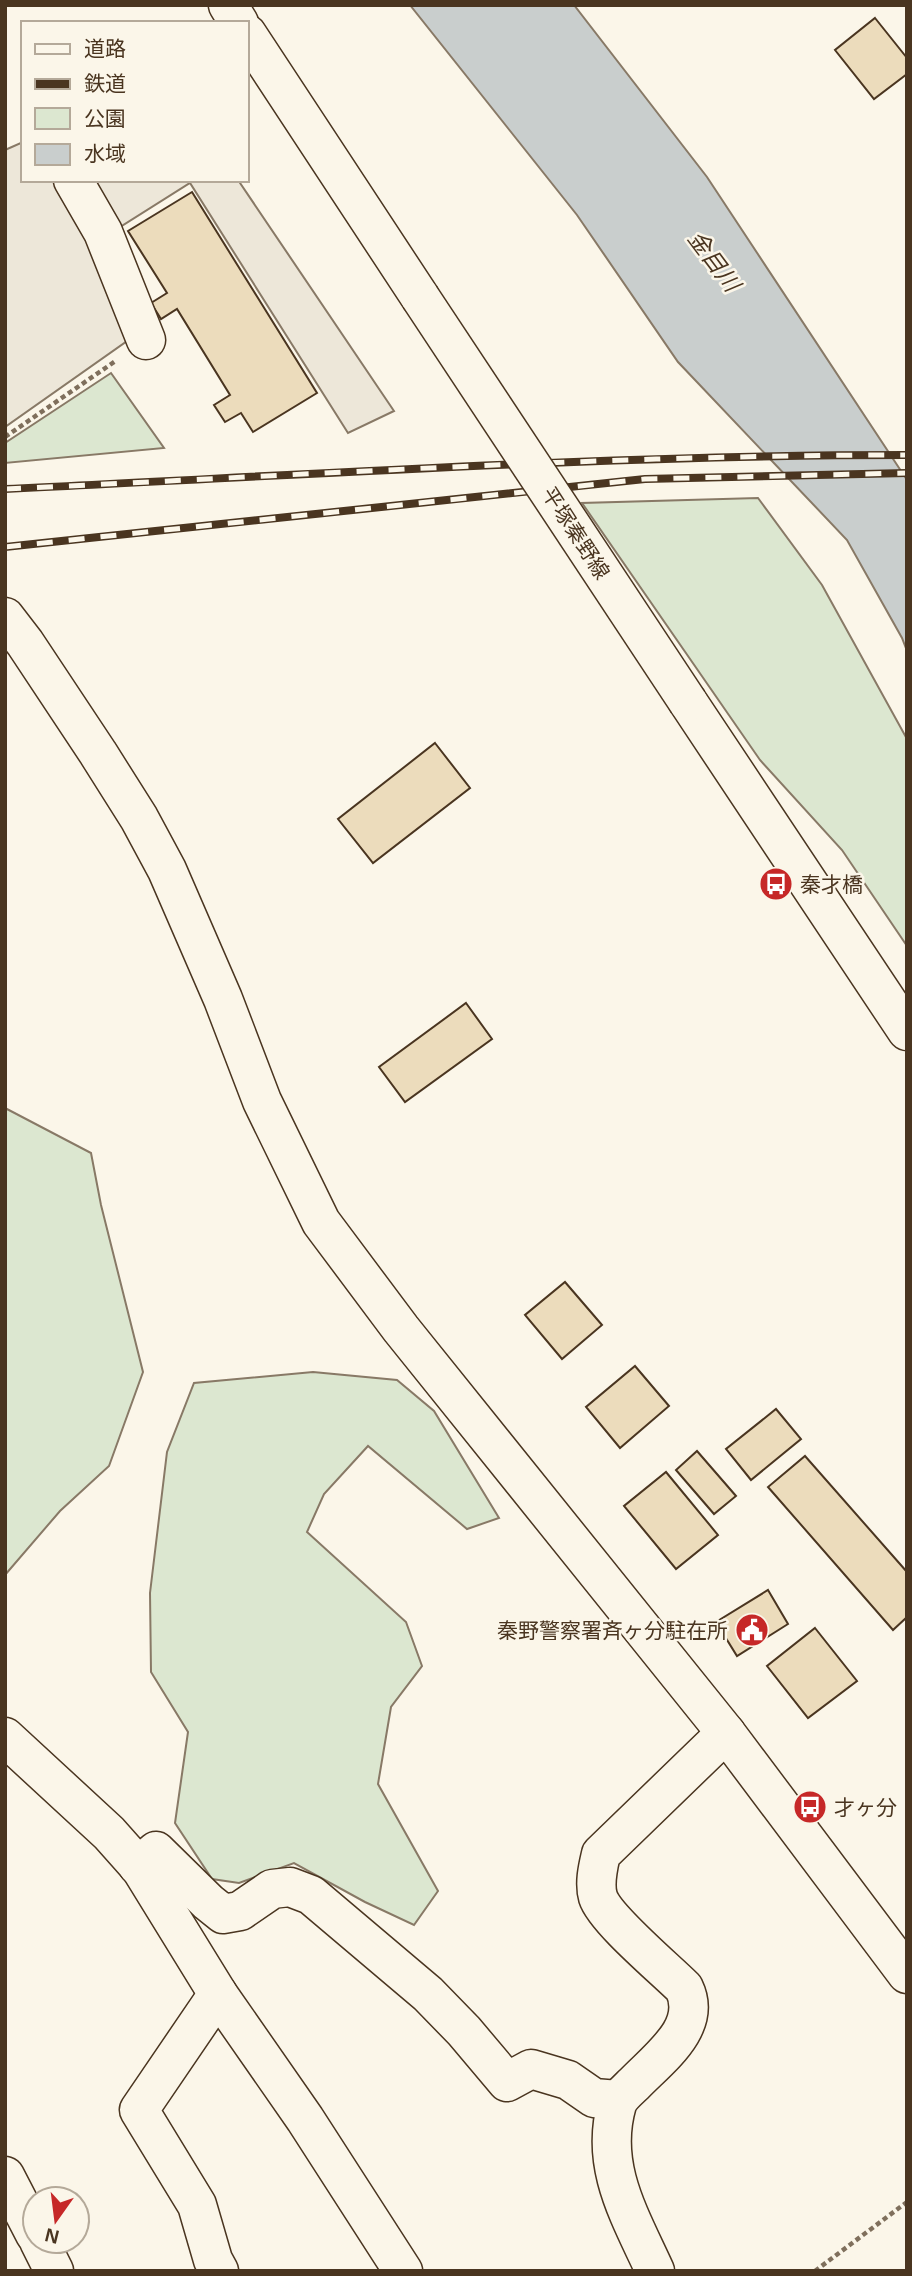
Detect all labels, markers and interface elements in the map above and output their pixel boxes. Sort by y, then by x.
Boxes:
legend [21,21,248,182]
text: 道路 [84,37,126,60]
text: 鉄道 [84,72,126,95]
text: 公園 [84,107,126,130]
text: 水域 [84,142,126,165]
water label: 金目川 [683,226,747,299]
street label: 平塚秦野線 [538,483,614,583]
bus stop icon: 秦才橋 [757,865,795,903]
place label: 秦才橋 [800,873,863,896]
public building icon: 秦野警察署斉ヶ分駐在所 [733,1611,771,1649]
place label: 秦野警察署斉ヶ分駐在所 [497,1619,728,1642]
bus stop icon: 才ヶ分 [791,1788,829,1826]
place label: 才ヶ分 [834,1796,897,1819]
north arrow [21,2185,91,2255]
text: N [43,2224,61,2248]

